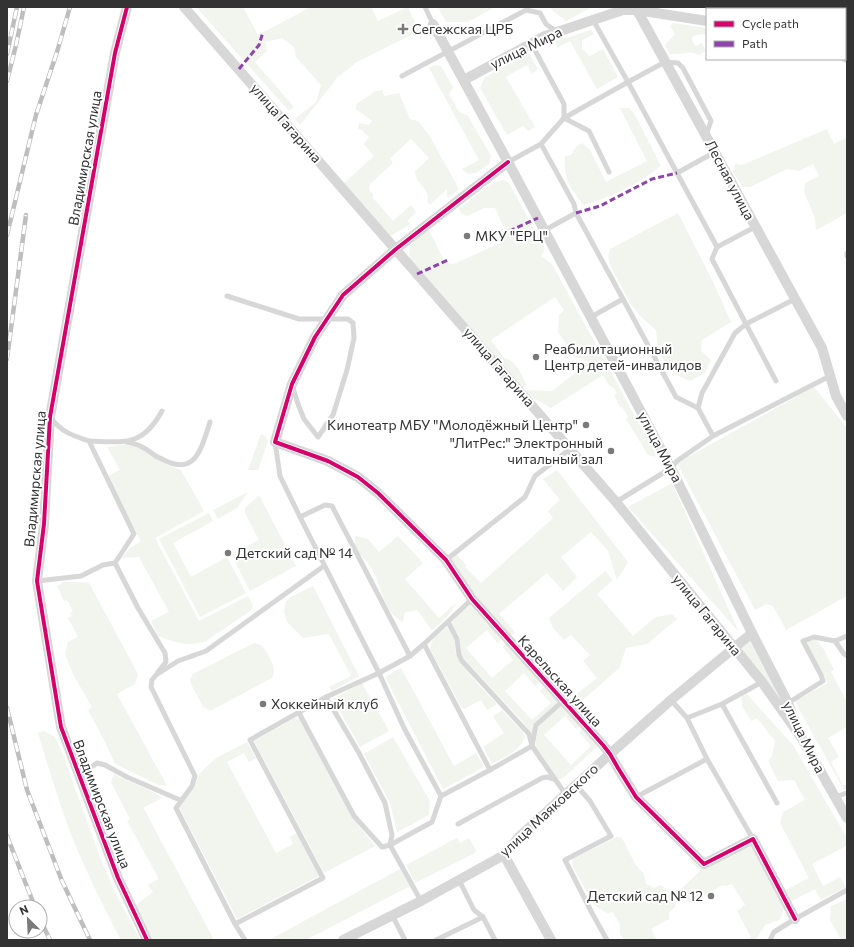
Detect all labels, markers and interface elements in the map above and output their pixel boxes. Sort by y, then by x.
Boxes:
legend [706,8,846,60]
text: Cycle path [742,16,799,30]
place label: Сегежская ЦРБ [412,20,513,37]
marker: Сегежская ЦРБ [397,23,409,35]
street label: улица Мира [487,23,564,72]
text: Path [742,36,768,50]
street label: улица Гагарина [247,79,326,166]
street label: Владимирская улица [64,89,105,227]
street label: Лесная улица [702,137,759,223]
place label: МКУ "ЕРЦ" [475,227,548,244]
marker: МКУ "ЕРЦ" [462,231,472,241]
street label: улица Гагарина [460,323,539,410]
place label: Реабилитационный Центр детей-инвалидов [544,340,702,373]
marker: Реабилитационный Центр детей-инвалидов [531,352,541,362]
street label: улица Мира [635,408,686,485]
street label: Владимирская улица [20,410,49,548]
place label: Кинотеатр МБУ "Молодёжный Центр" [327,416,578,433]
marker: Кинотеатр МБУ "Молодёжный Центр" [581,420,591,430]
place label: "ЛитРес:" Электронный читальный зал [450,434,603,467]
marker: "ЛитРес:" Электронный читальный зал [606,446,616,456]
place label: Детский сад № 14 [236,544,353,561]
marker: Детский сад № 14 [223,548,233,558]
street label: улица Гагарина [669,571,745,659]
street label: Карельская улица [515,631,606,730]
place label: Хоккейный клуб [271,695,379,712]
street label: улица Мира [780,698,829,775]
marker: Хоккейный клуб [258,699,268,709]
street label: Владимирская улица [70,737,135,871]
street label: улица Маяковского [496,760,602,860]
place label: Детский сад № 12 [587,887,703,904]
marker: Детский сад № 12 [706,891,716,901]
north arrow [8,899,48,939]
text: N [17,902,30,917]

